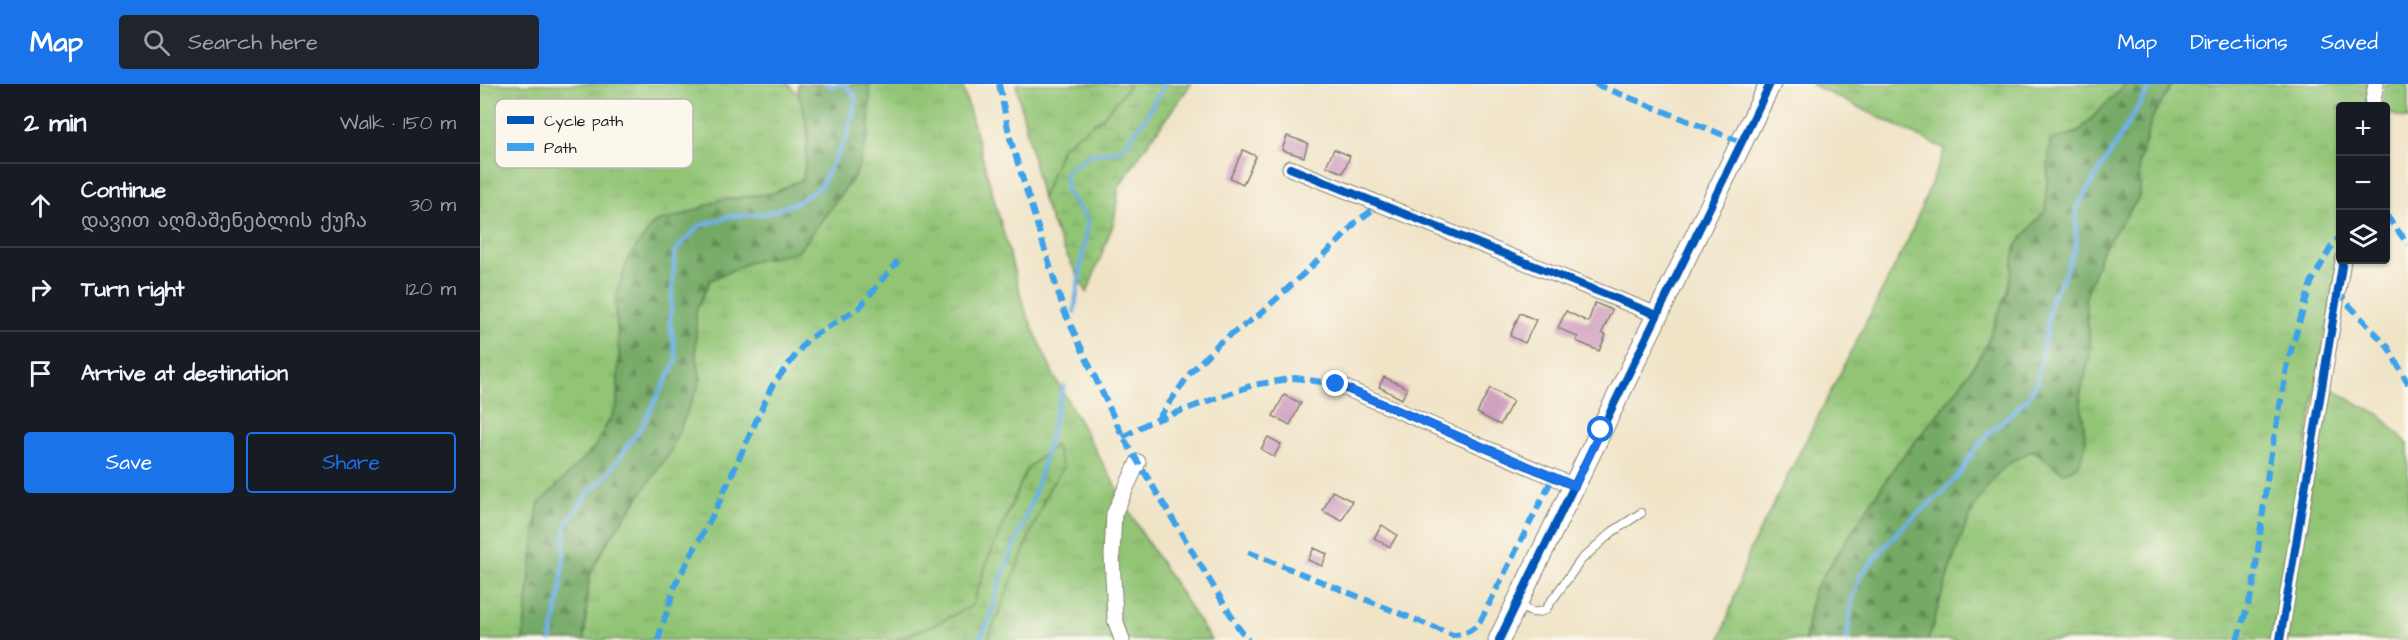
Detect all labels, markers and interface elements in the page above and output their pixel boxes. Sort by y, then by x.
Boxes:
search box [119,15,539,69]
text: Map [30,23,83,62]
icon: search [140,26,173,59]
text: Search here [188,27,318,58]
text: Map [2117,28,2157,57]
text: Directions [2190,28,2288,57]
text: Saved [2321,28,2378,57]
legend [495,99,693,168]
map controls [2336,102,2390,264]
button: + [2336,102,2390,156]
text: 2 min [24,105,86,141]
text: Walk · 150 m [340,109,456,137]
text: Cycle path [544,110,623,133]
text: Path [544,137,577,159]
button: − [2336,156,2390,210]
text: Continue [81,175,166,206]
icon: ahead [24,189,57,222]
text: 30 m [410,191,456,219]
text: დავით აღმაშენებლის ქუჩა [81,207,367,235]
button: layers [2336,210,2390,264]
icon: right [24,273,57,306]
text: Turn right [81,274,184,305]
text: 120 m [406,275,456,303]
icon: arrive [24,357,57,390]
text: Arrive at destination [81,358,288,389]
route end [1322,370,1348,396]
route start [1587,416,1613,442]
button: Save [24,432,234,493]
button: Share [246,432,456,493]

